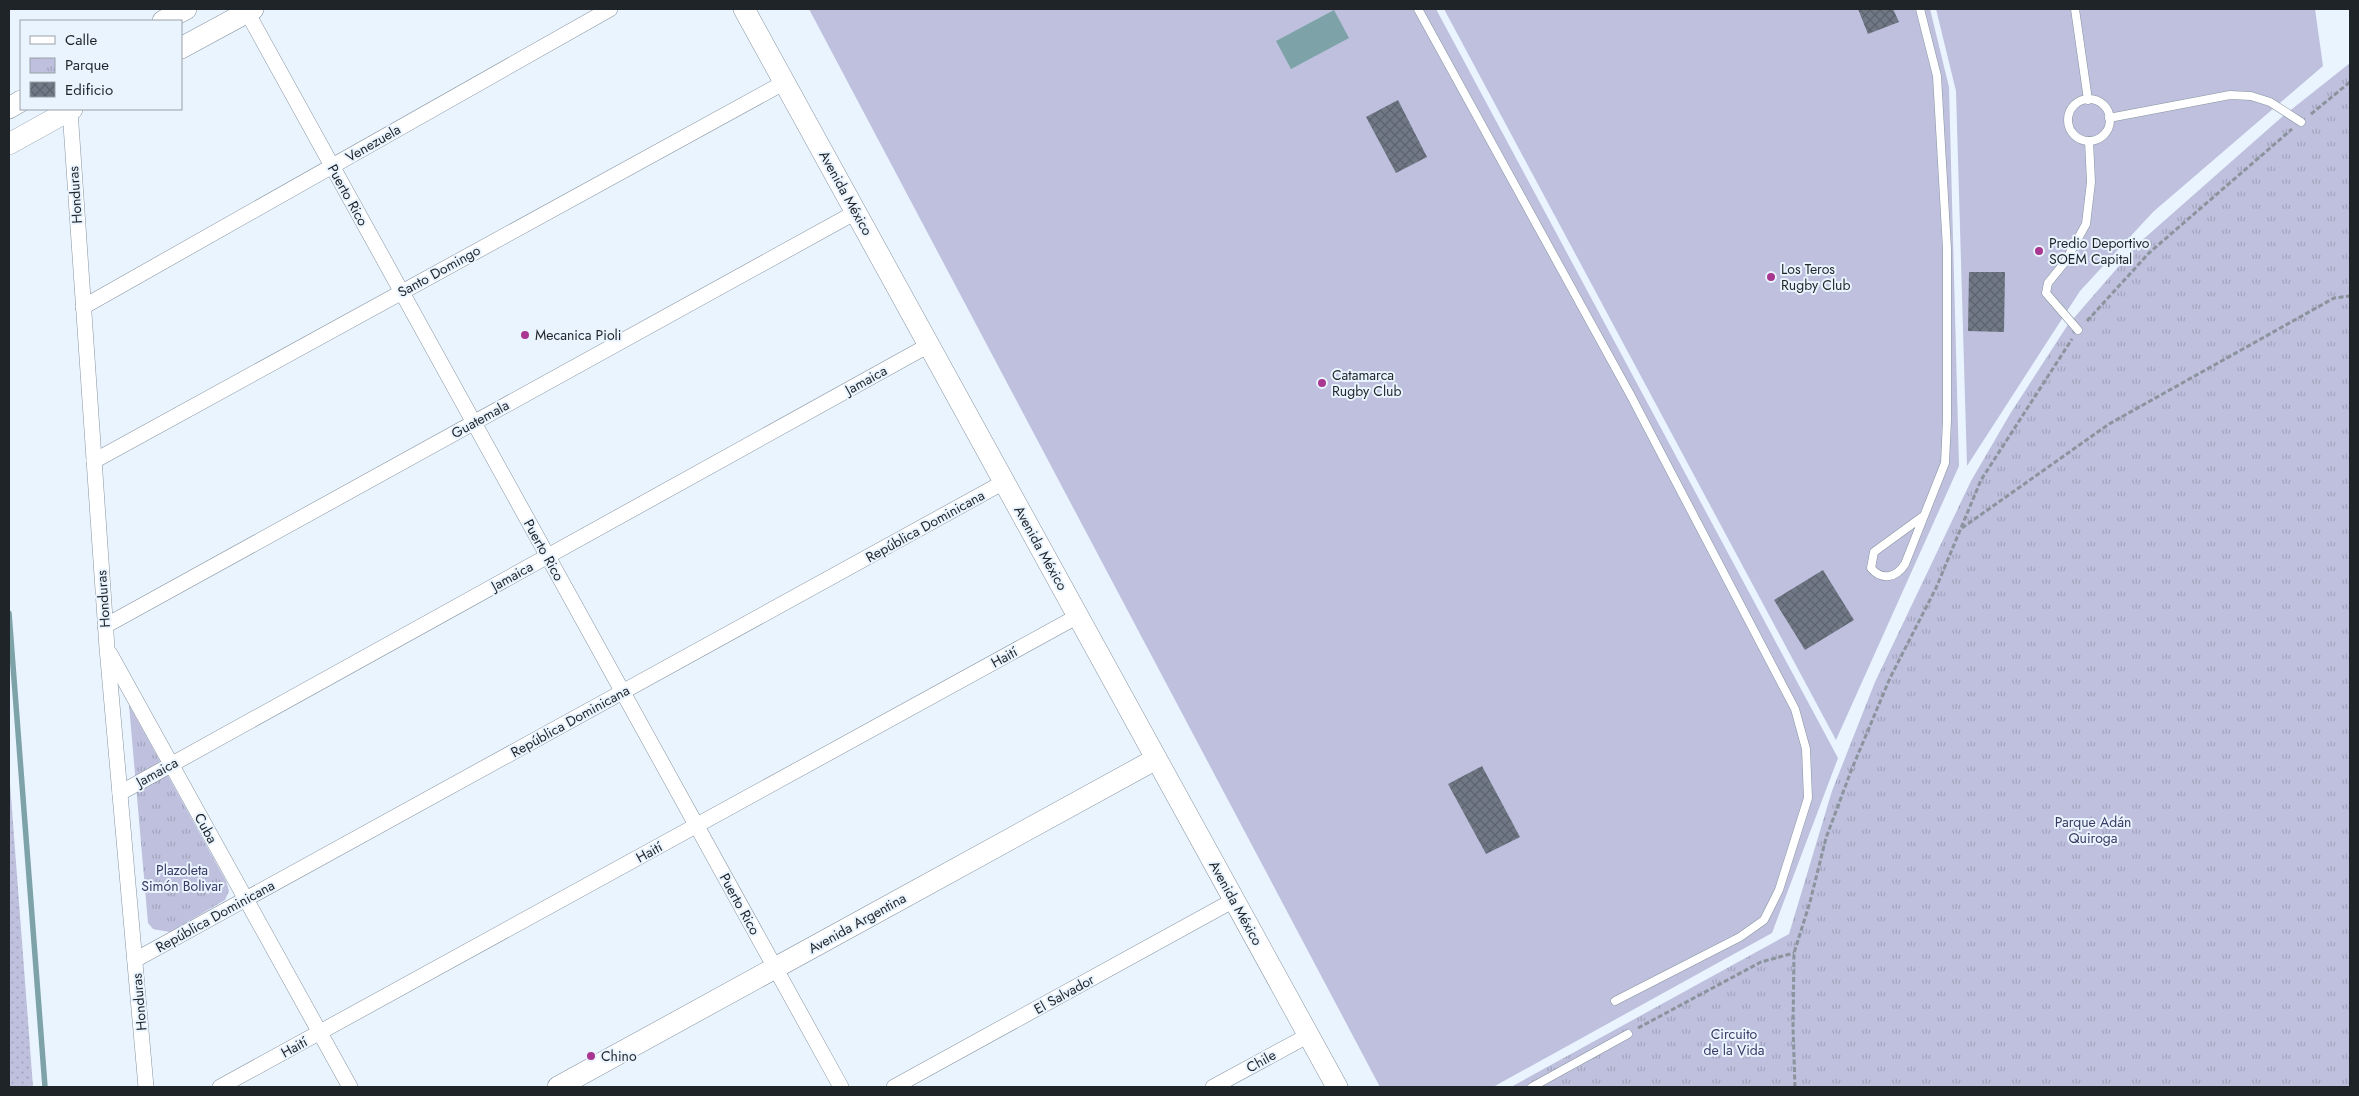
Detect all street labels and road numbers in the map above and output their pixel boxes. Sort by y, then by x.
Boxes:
street label: Venezuela [342,119,404,167]
street label: Avenida México [814,147,878,239]
street label: Puerto Rico [323,161,373,230]
street label: Honduras [63,165,87,224]
street label: Santo Domingo [394,240,484,302]
street label: Jamaica [840,360,890,401]
street label: Guatemala [448,395,512,443]
street label: República Dominicana [862,485,988,567]
street label: Avenida México [1009,502,1073,594]
street label: Puerto Rico [519,516,569,585]
street label: Jamaica [486,556,536,597]
street label: Honduras [91,569,115,628]
street label: Haití [987,641,1022,672]
street label: República Dominicana [507,680,633,762]
street label: Jamaica [131,752,181,793]
street label: Cuba [190,809,222,847]
street label: Haití [632,836,667,867]
street label: Avenida México [1204,857,1268,949]
street label: Puerto Rico [715,870,765,939]
street label: República Dominicana [152,875,278,957]
street label: Avenida Argentina [804,888,910,958]
street label: El Salvador [1030,969,1098,1019]
street label: Honduras [127,972,151,1032]
street label: Haití [277,1031,312,1062]
street label: Chile [1243,1045,1279,1077]

